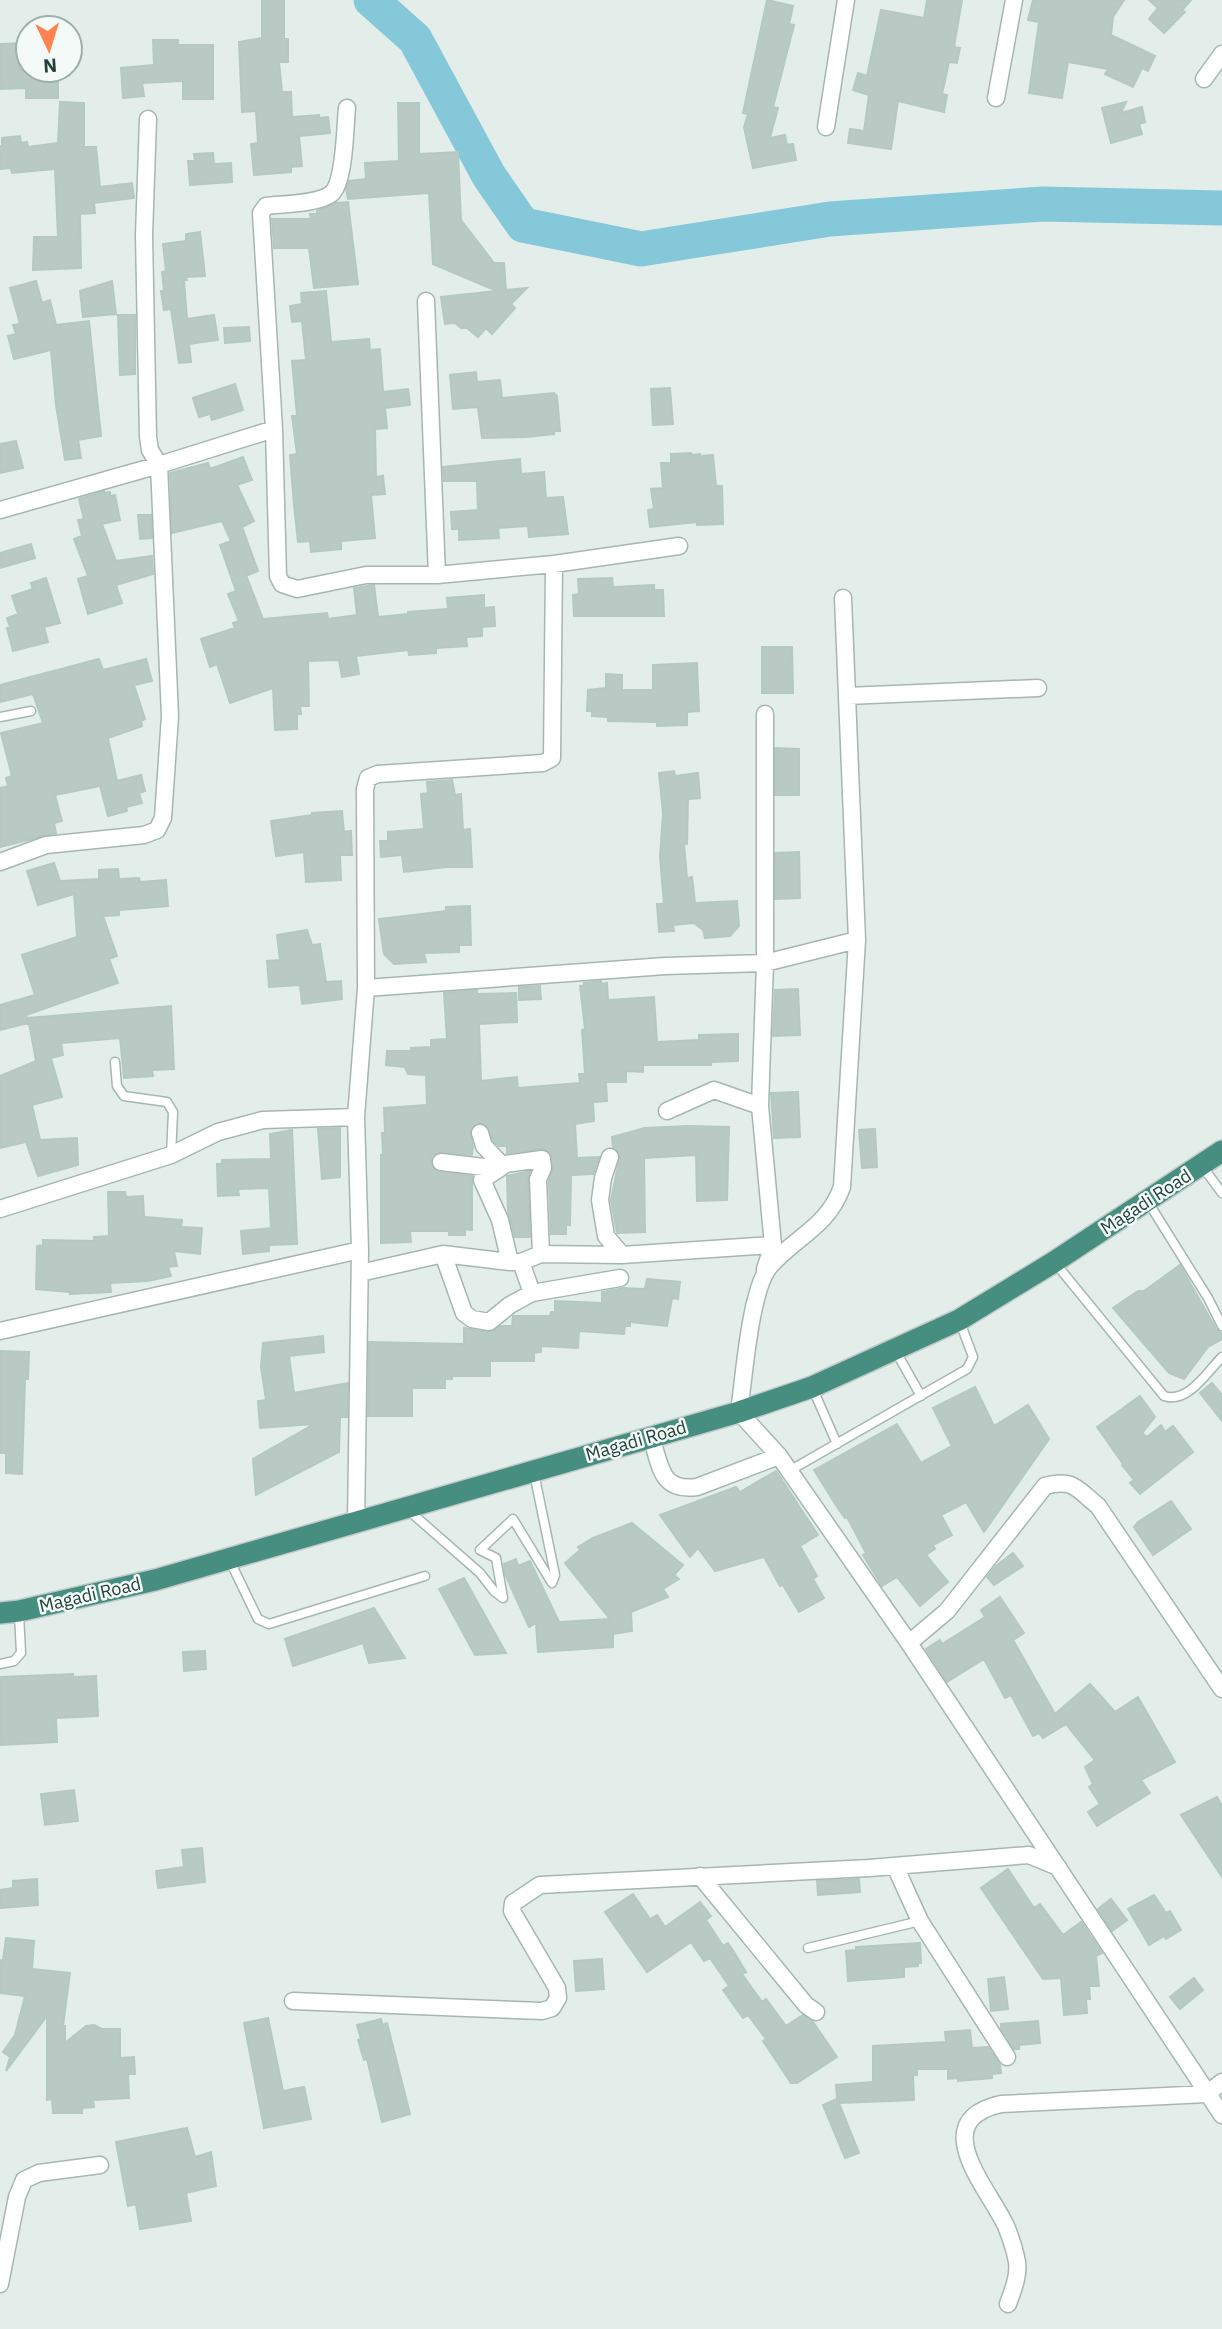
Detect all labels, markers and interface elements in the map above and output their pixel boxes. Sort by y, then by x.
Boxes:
north arrow [14,14,84,84]
text: N [42,54,58,78]
street label: Magadi Road [1096,1164,1196,1240]
street label: Magadi Road [583,1415,689,1466]
street label: Magadi Road [37,1572,143,1617]

